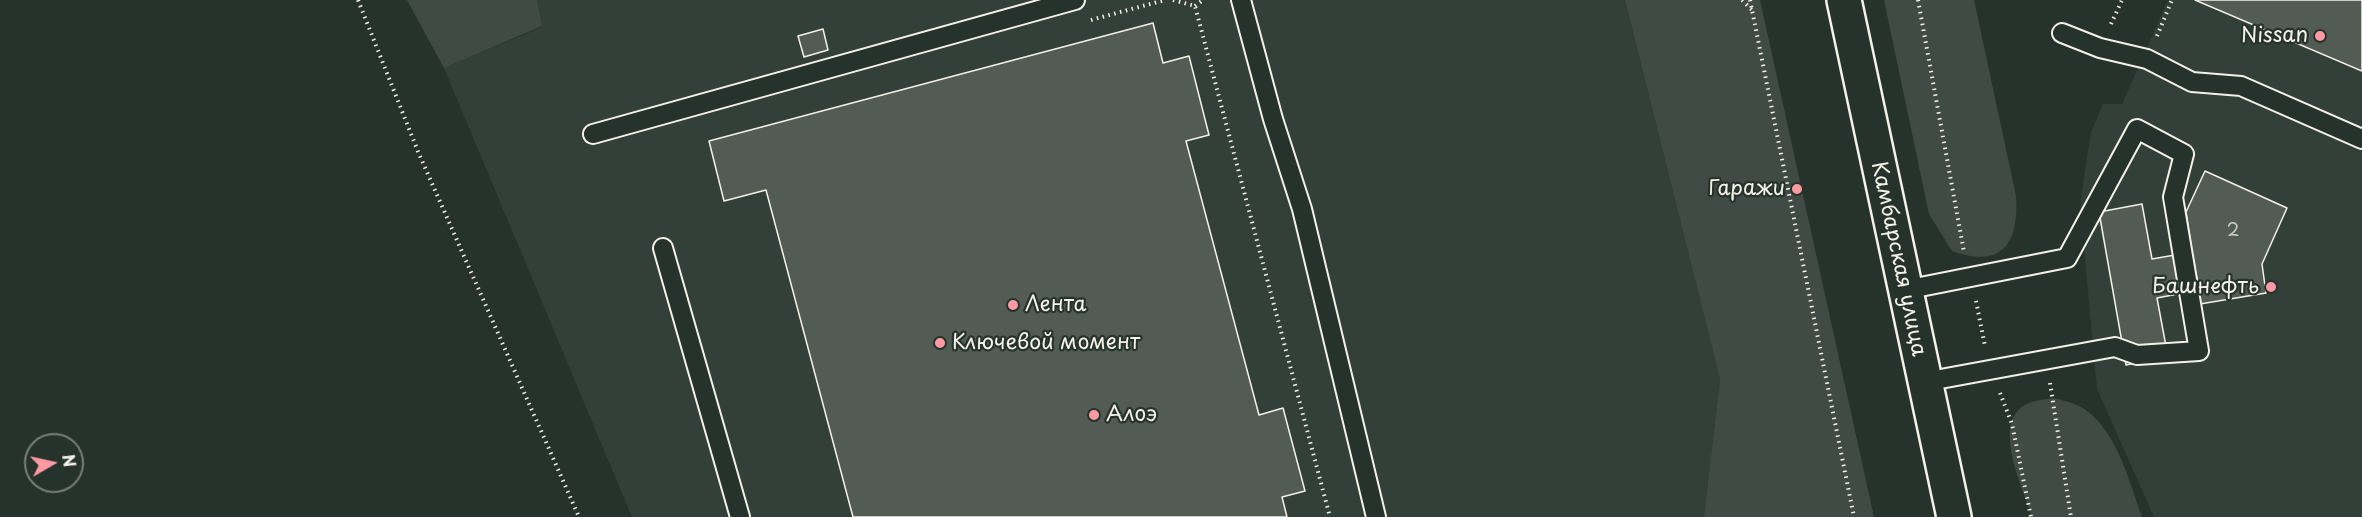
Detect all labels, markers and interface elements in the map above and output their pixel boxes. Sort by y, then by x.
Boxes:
place label: Nissan [2241,23,2308,49]
marker: Nissan [2313,29,2327,43]
street label: Камбарская улица [1865,159,1931,359]
place label: Гаражи [1708,176,1785,202]
marker: Гаражи [1790,182,1804,196]
house number: 2 [2227,220,2239,242]
place label: Башнефть [2152,274,2259,300]
marker: Башнефть [2264,280,2278,294]
place label: Лента [1025,292,1086,318]
marker: Лента [1006,298,1020,312]
place label: Ключевой момент [952,330,1140,356]
marker: Ключевой момент [933,336,947,350]
place label: Алоэ [1106,402,1157,428]
marker: Алоэ [1087,408,1101,422]
north arrow [24,433,84,493]
text: N [57,452,83,469]

